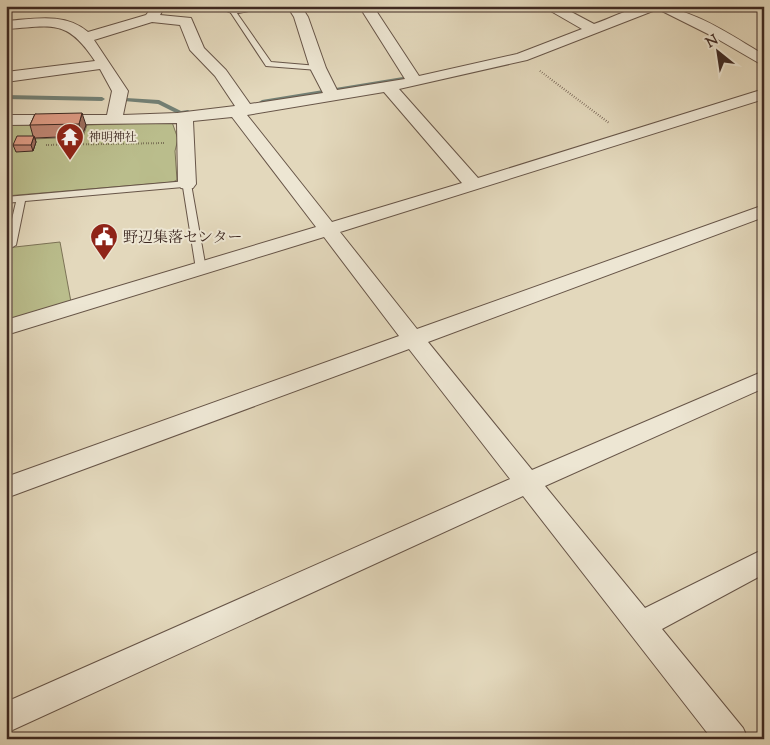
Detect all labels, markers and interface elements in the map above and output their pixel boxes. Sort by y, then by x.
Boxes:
north arrow [692,28,742,78]
text: N [703,31,722,54]
temple icon: 神明神社 [55,122,85,161]
place label: 神明神社 [89,129,137,147]
public building icon: 野辺集落センター [89,222,119,261]
place label: 野辺集落センター [123,228,242,249]

